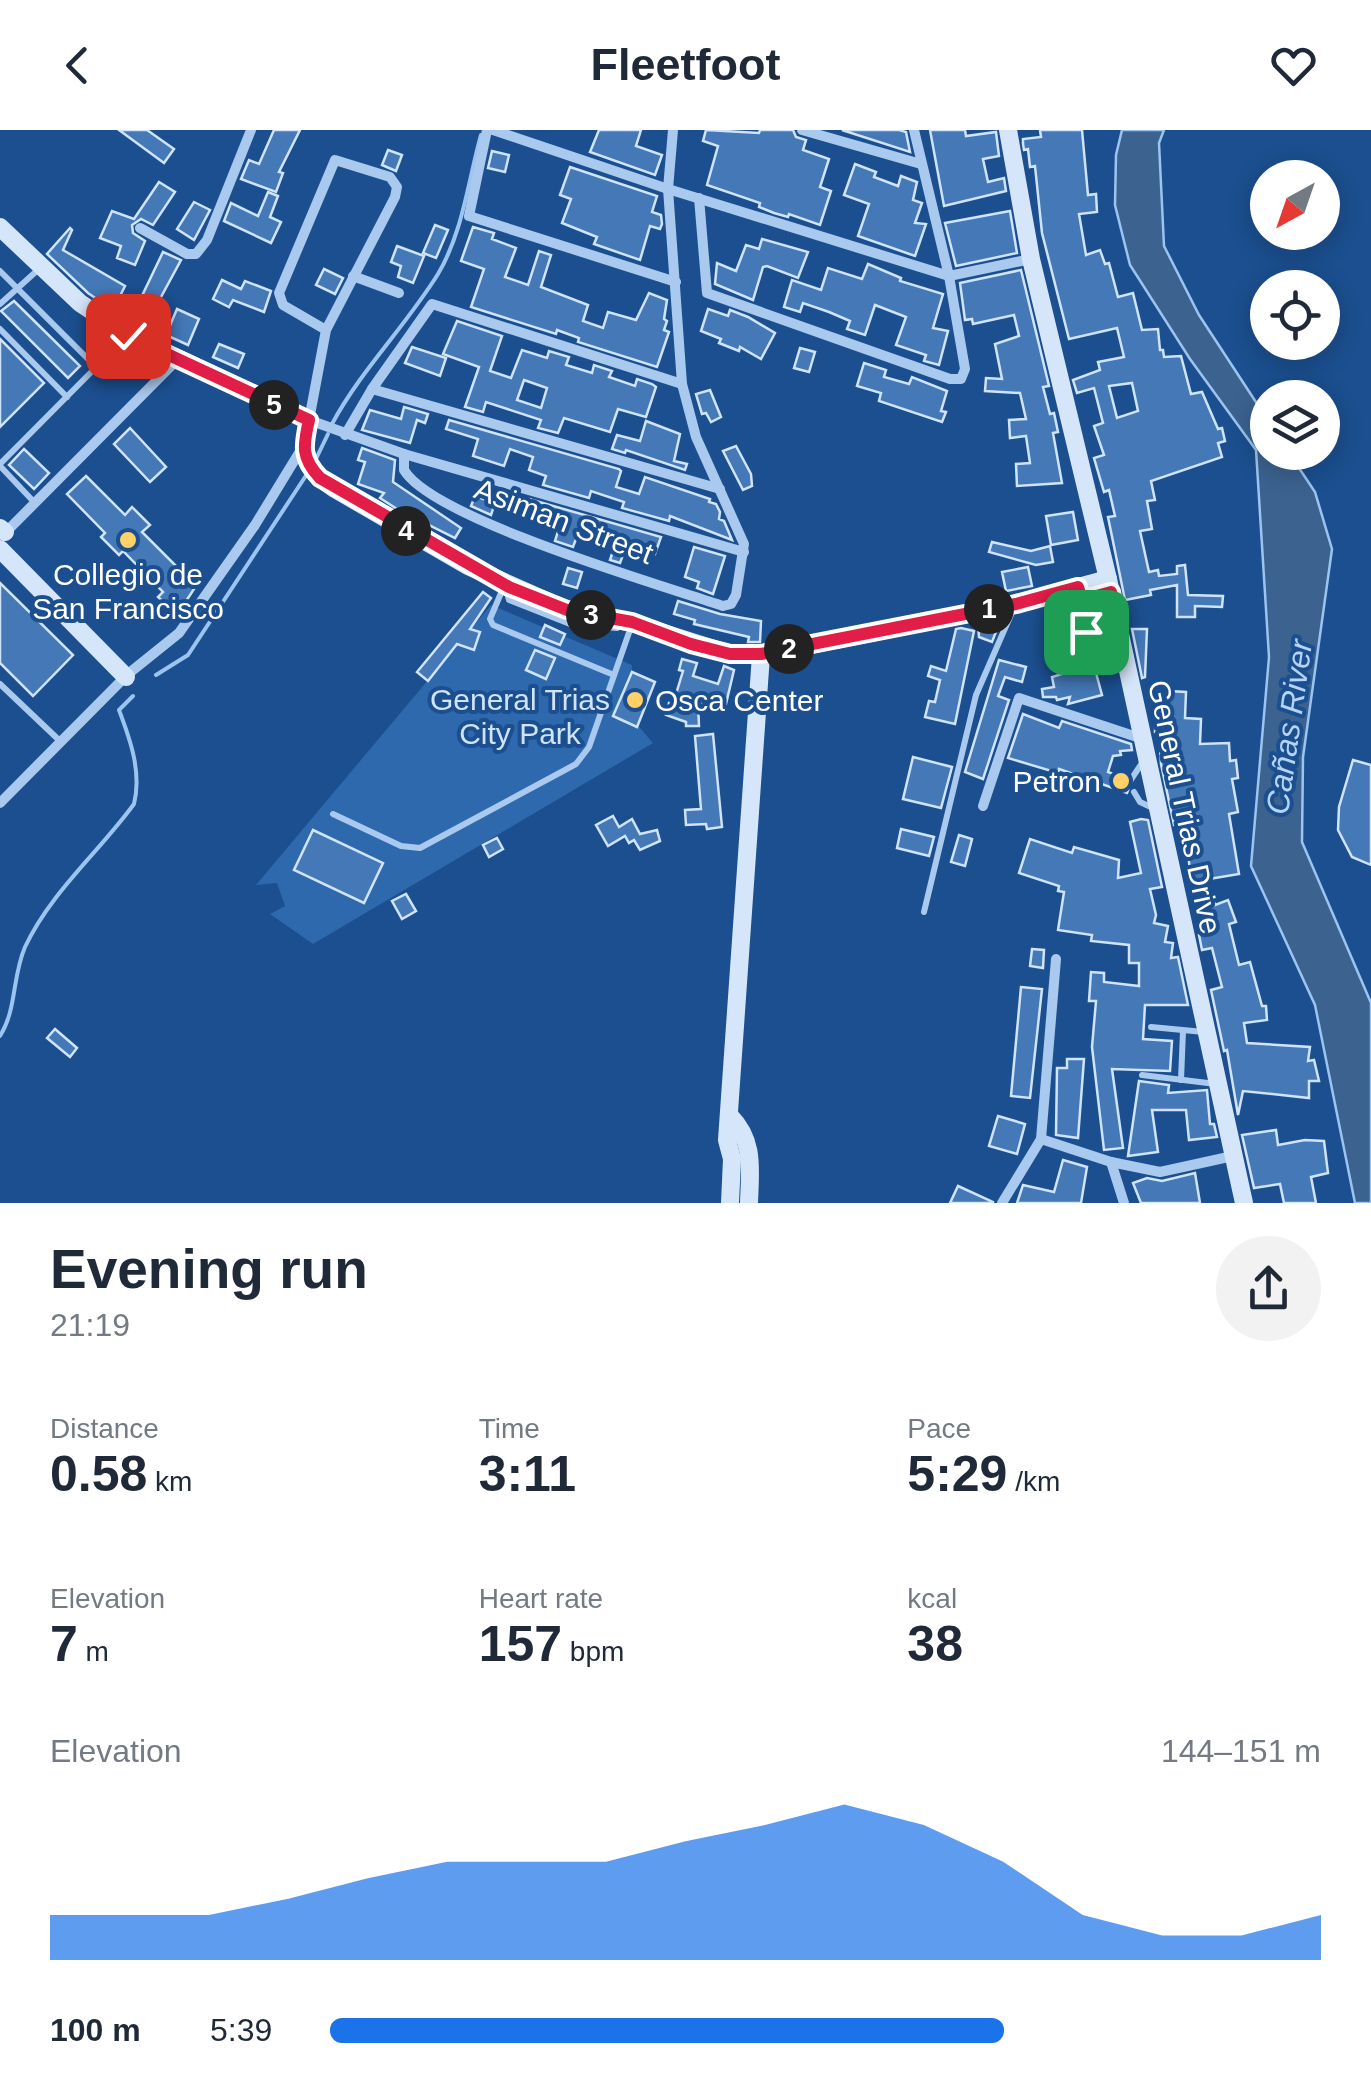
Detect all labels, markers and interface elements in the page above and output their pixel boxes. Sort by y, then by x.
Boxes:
icon: back [50,38,105,93]
icon: heart [1266,38,1321,93]
text: Fleetfoot [591,39,780,90]
north arrow [1250,160,1340,250]
map controls [1250,160,1340,470]
button: locate [1250,270,1340,360]
pin [86,294,171,379]
icon: check [101,309,156,364]
pin: 5 [249,380,299,430]
button: layers [1250,380,1340,470]
text: 5 [266,389,282,420]
street label: Asiman Street [470,472,658,570]
pin: 4 [381,506,431,556]
text: 4 [398,515,414,546]
marker: Collegio de San Francisco [117,529,139,551]
place label: Collegio de San Francisco [32,558,224,625]
pin: 1 [964,584,1014,634]
pin: 3 [566,590,616,640]
pin [1044,590,1129,675]
text: 1 [981,593,997,624]
text: 3 [583,599,599,630]
icon: arrive [1059,605,1114,660]
pin: 2 [764,624,814,674]
text: 2 [781,633,797,664]
water label: Cañas River [1259,636,1319,817]
street label: General Trias Drive [1142,677,1228,937]
park label: General Trias City Park [430,683,610,750]
place label: Osca Center [655,684,823,717]
marker: Osca Center [624,689,646,711]
place label: Petron [1013,765,1101,798]
marker: Petron [1110,770,1132,792]
button: share [1216,1236,1321,1341]
text: Evening run [50,1238,368,1300]
text: 21:19 [50,1307,130,1343]
text: Distance [50,1413,159,1444]
text: Time [479,1413,540,1444]
text: Pace [907,1413,971,1444]
text: 0.58 [50,1446,147,1502]
text: 3:11 [479,1446,576,1502]
text: 5:29 [907,1446,1007,1502]
text: km [147,1466,192,1497]
text: /km [1007,1466,1060,1497]
text: Elevation [50,1583,165,1614]
text: Heart rate [479,1583,603,1614]
text: kcal [907,1583,957,1614]
text: 7 [50,1616,78,1672]
text: 157 [479,1616,562,1672]
text: 38 [907,1616,963,1672]
text: m [78,1636,109,1667]
text: bpm [562,1636,624,1667]
text: Elevation [50,1733,182,1769]
text: 144–151 m [1161,1733,1321,1769]
text: 100 m [50,2012,141,2048]
text: 5:39 [210,2012,272,2048]

